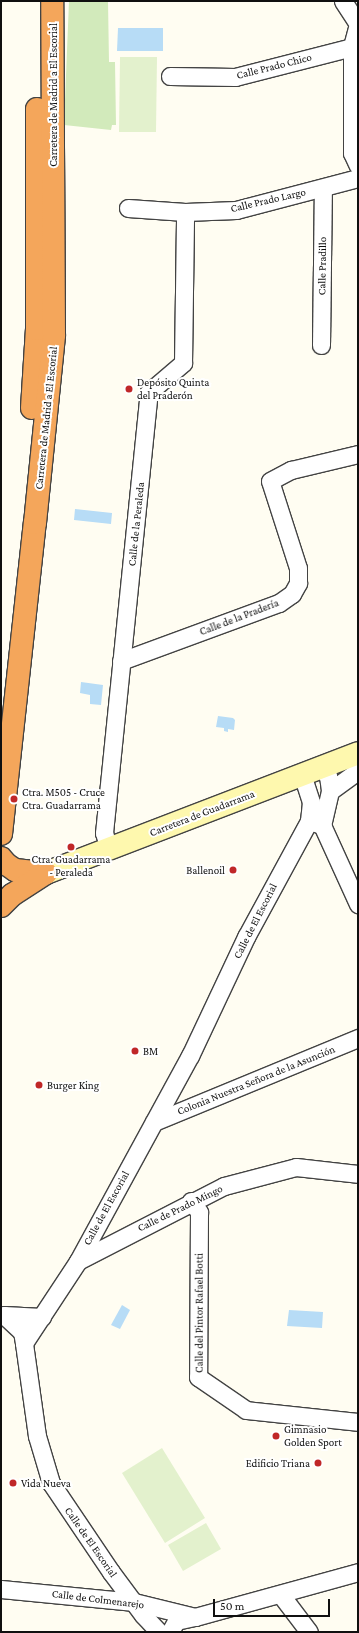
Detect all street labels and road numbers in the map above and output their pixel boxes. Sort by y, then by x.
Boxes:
street label: Carretera de Madrid a El Escorial [46,23,60,167]
street label: Calle Prado Chico [235,50,313,82]
street label: Calle Prado Largo [229,185,307,215]
street label: Calle Pradillo [315,237,329,295]
street label: Carretera de Madrid a El Escorial [32,346,60,490]
street label: Calle de la Peraleda [125,481,147,567]
street label: Calle de la Pradería [198,596,280,638]
street label: Carretera de Guadarrama [148,787,256,839]
street label: Calle de El Escorial [230,881,280,961]
street label: Colonia Nuestra Señora de la Asunción [175,1042,337,1118]
street label: Calle de El Escorial [80,1169,132,1247]
street label: Calle de Prado Mingo [135,1182,225,1234]
street label: Calle del Pintor Rafael Botti [192,1253,206,1373]
street label: Calle de El Escorial [62,1504,120,1580]
street label: Calle de Colmenarejo [51,1587,145,1611]

